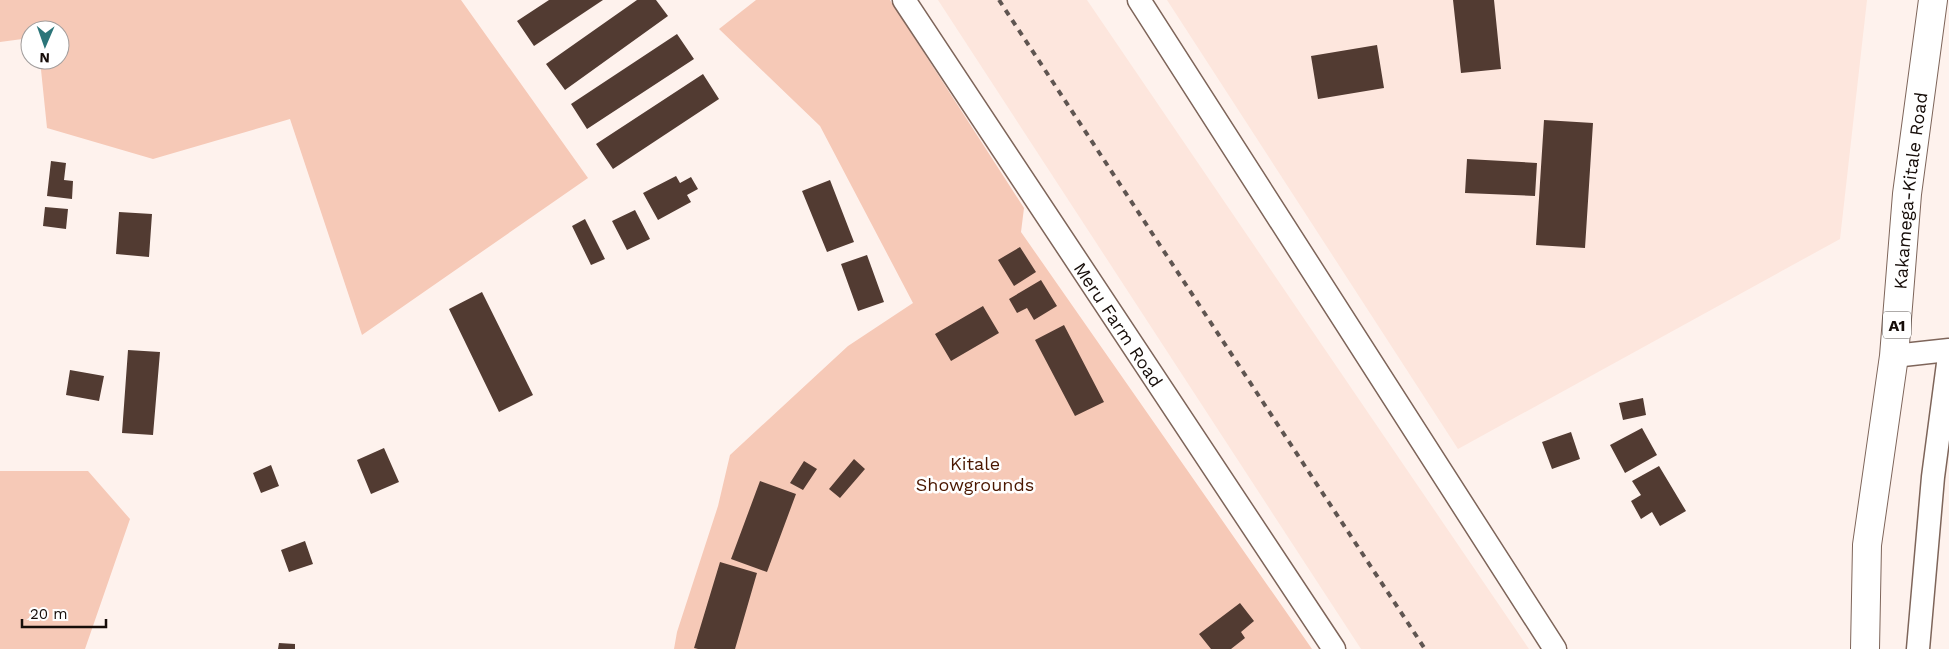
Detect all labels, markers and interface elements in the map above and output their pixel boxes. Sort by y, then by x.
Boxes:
north arrow [20,20,70,70]
text: N [39,50,50,66]
street label: Kakamega-Kitale Road [1889,91,1931,290]
street label: Meru Farm Road [1070,258,1168,391]
road number: A1 [1883,312,1911,338]
park label: Kitale Showgrounds [916,453,1034,495]
scale bar [22,596,106,628]
text: 20 m [30,605,68,623]

